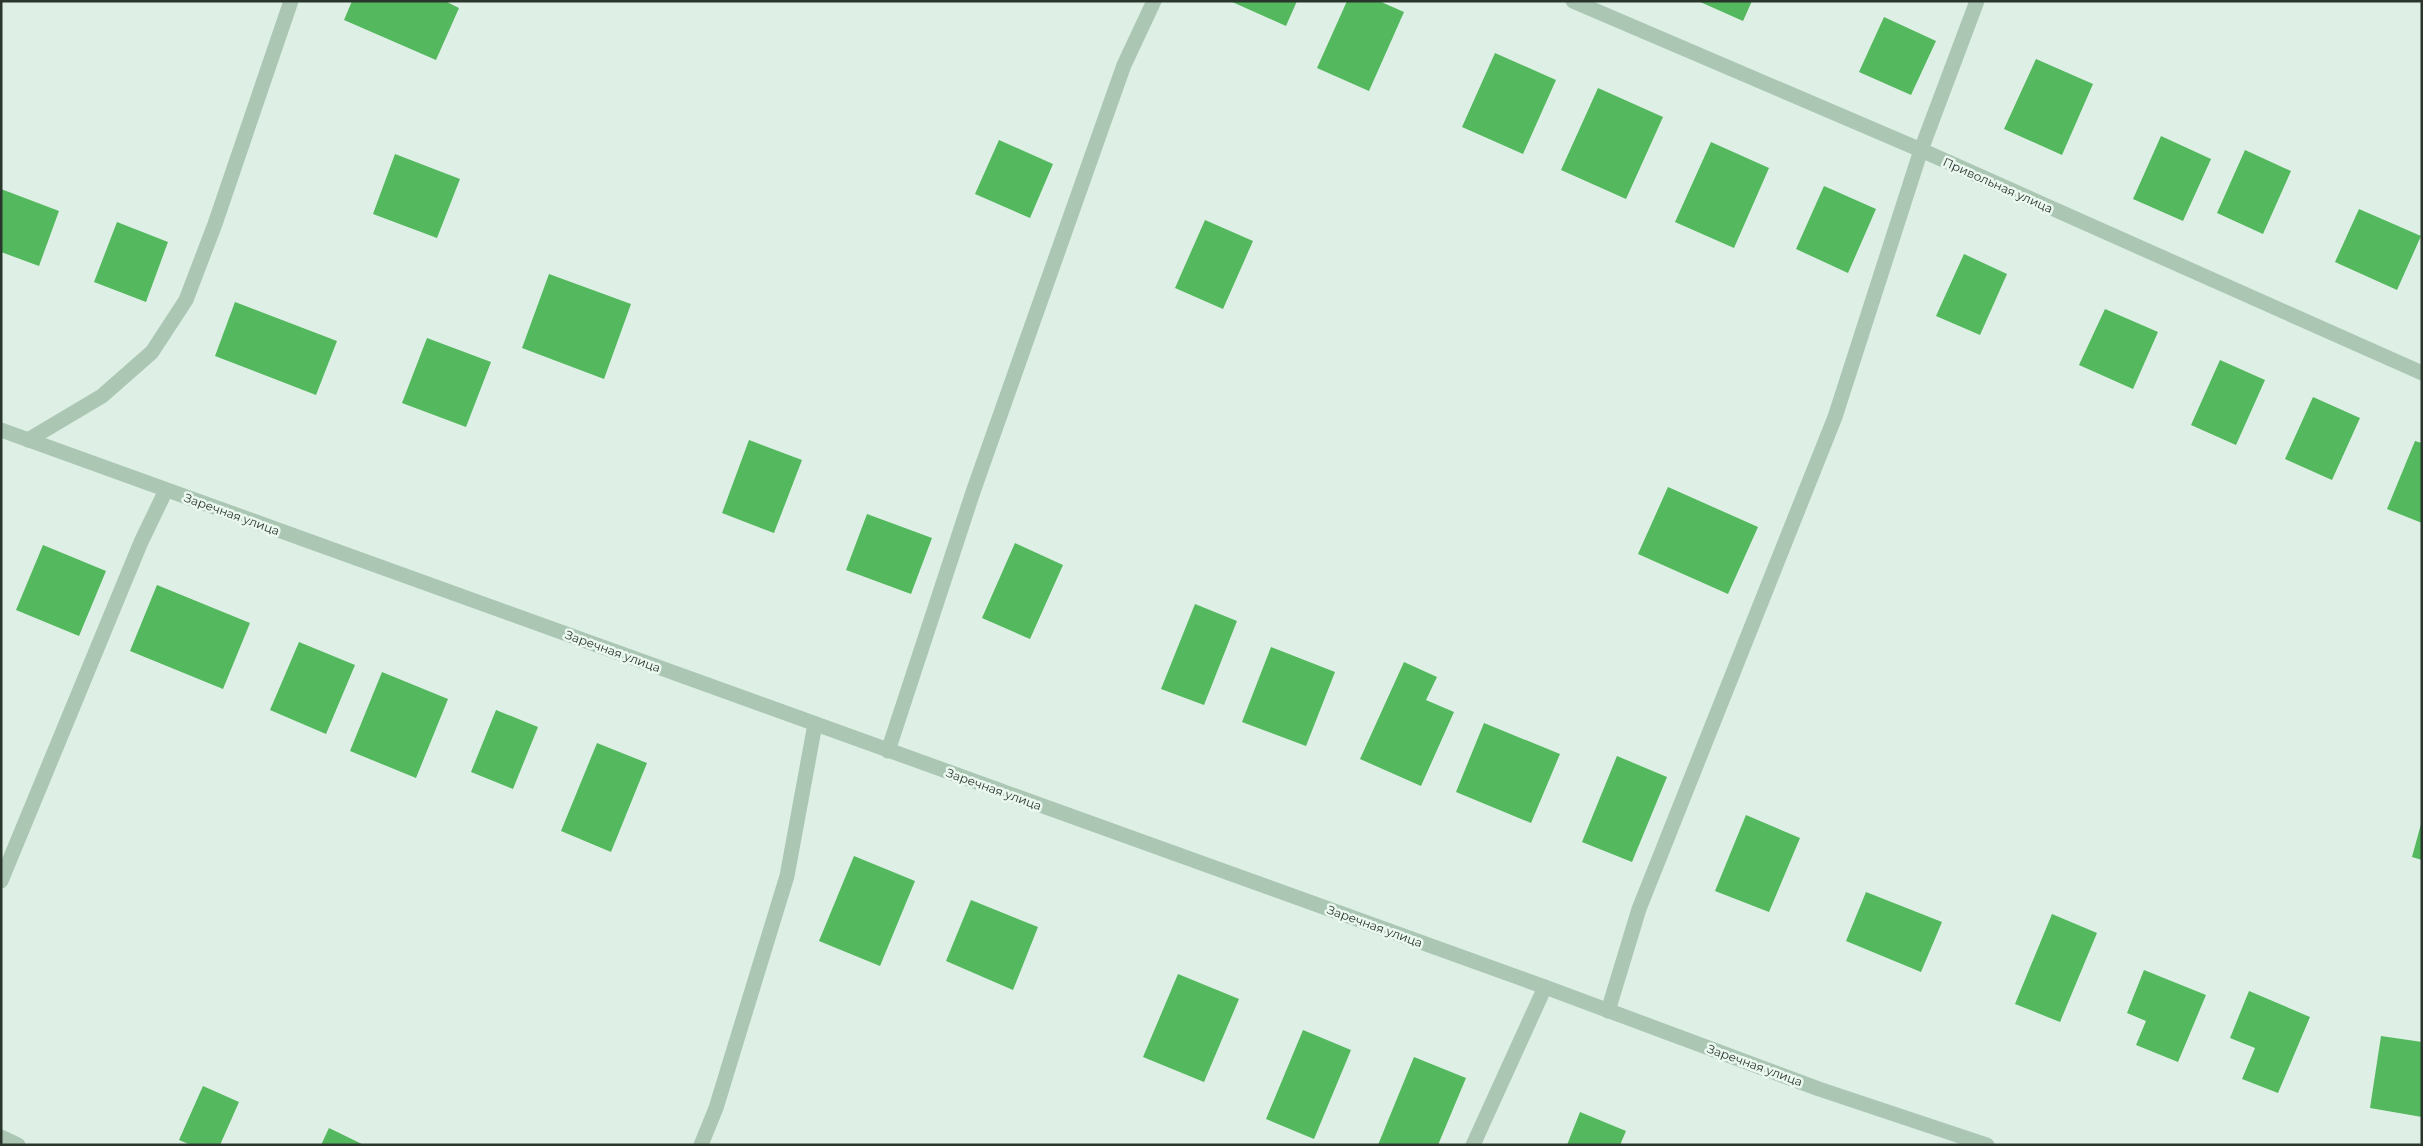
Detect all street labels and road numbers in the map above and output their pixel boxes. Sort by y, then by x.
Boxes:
street label: Привольная улица [1941,154,2055,216]
street label: Заречная улица [182,490,282,538]
street label: Заречная улица [563,627,663,675]
street label: Заречная улица [944,765,1044,813]
street label: Заречная улица [1325,902,1425,950]
street label: Заречная улица [1705,1041,1805,1089]

